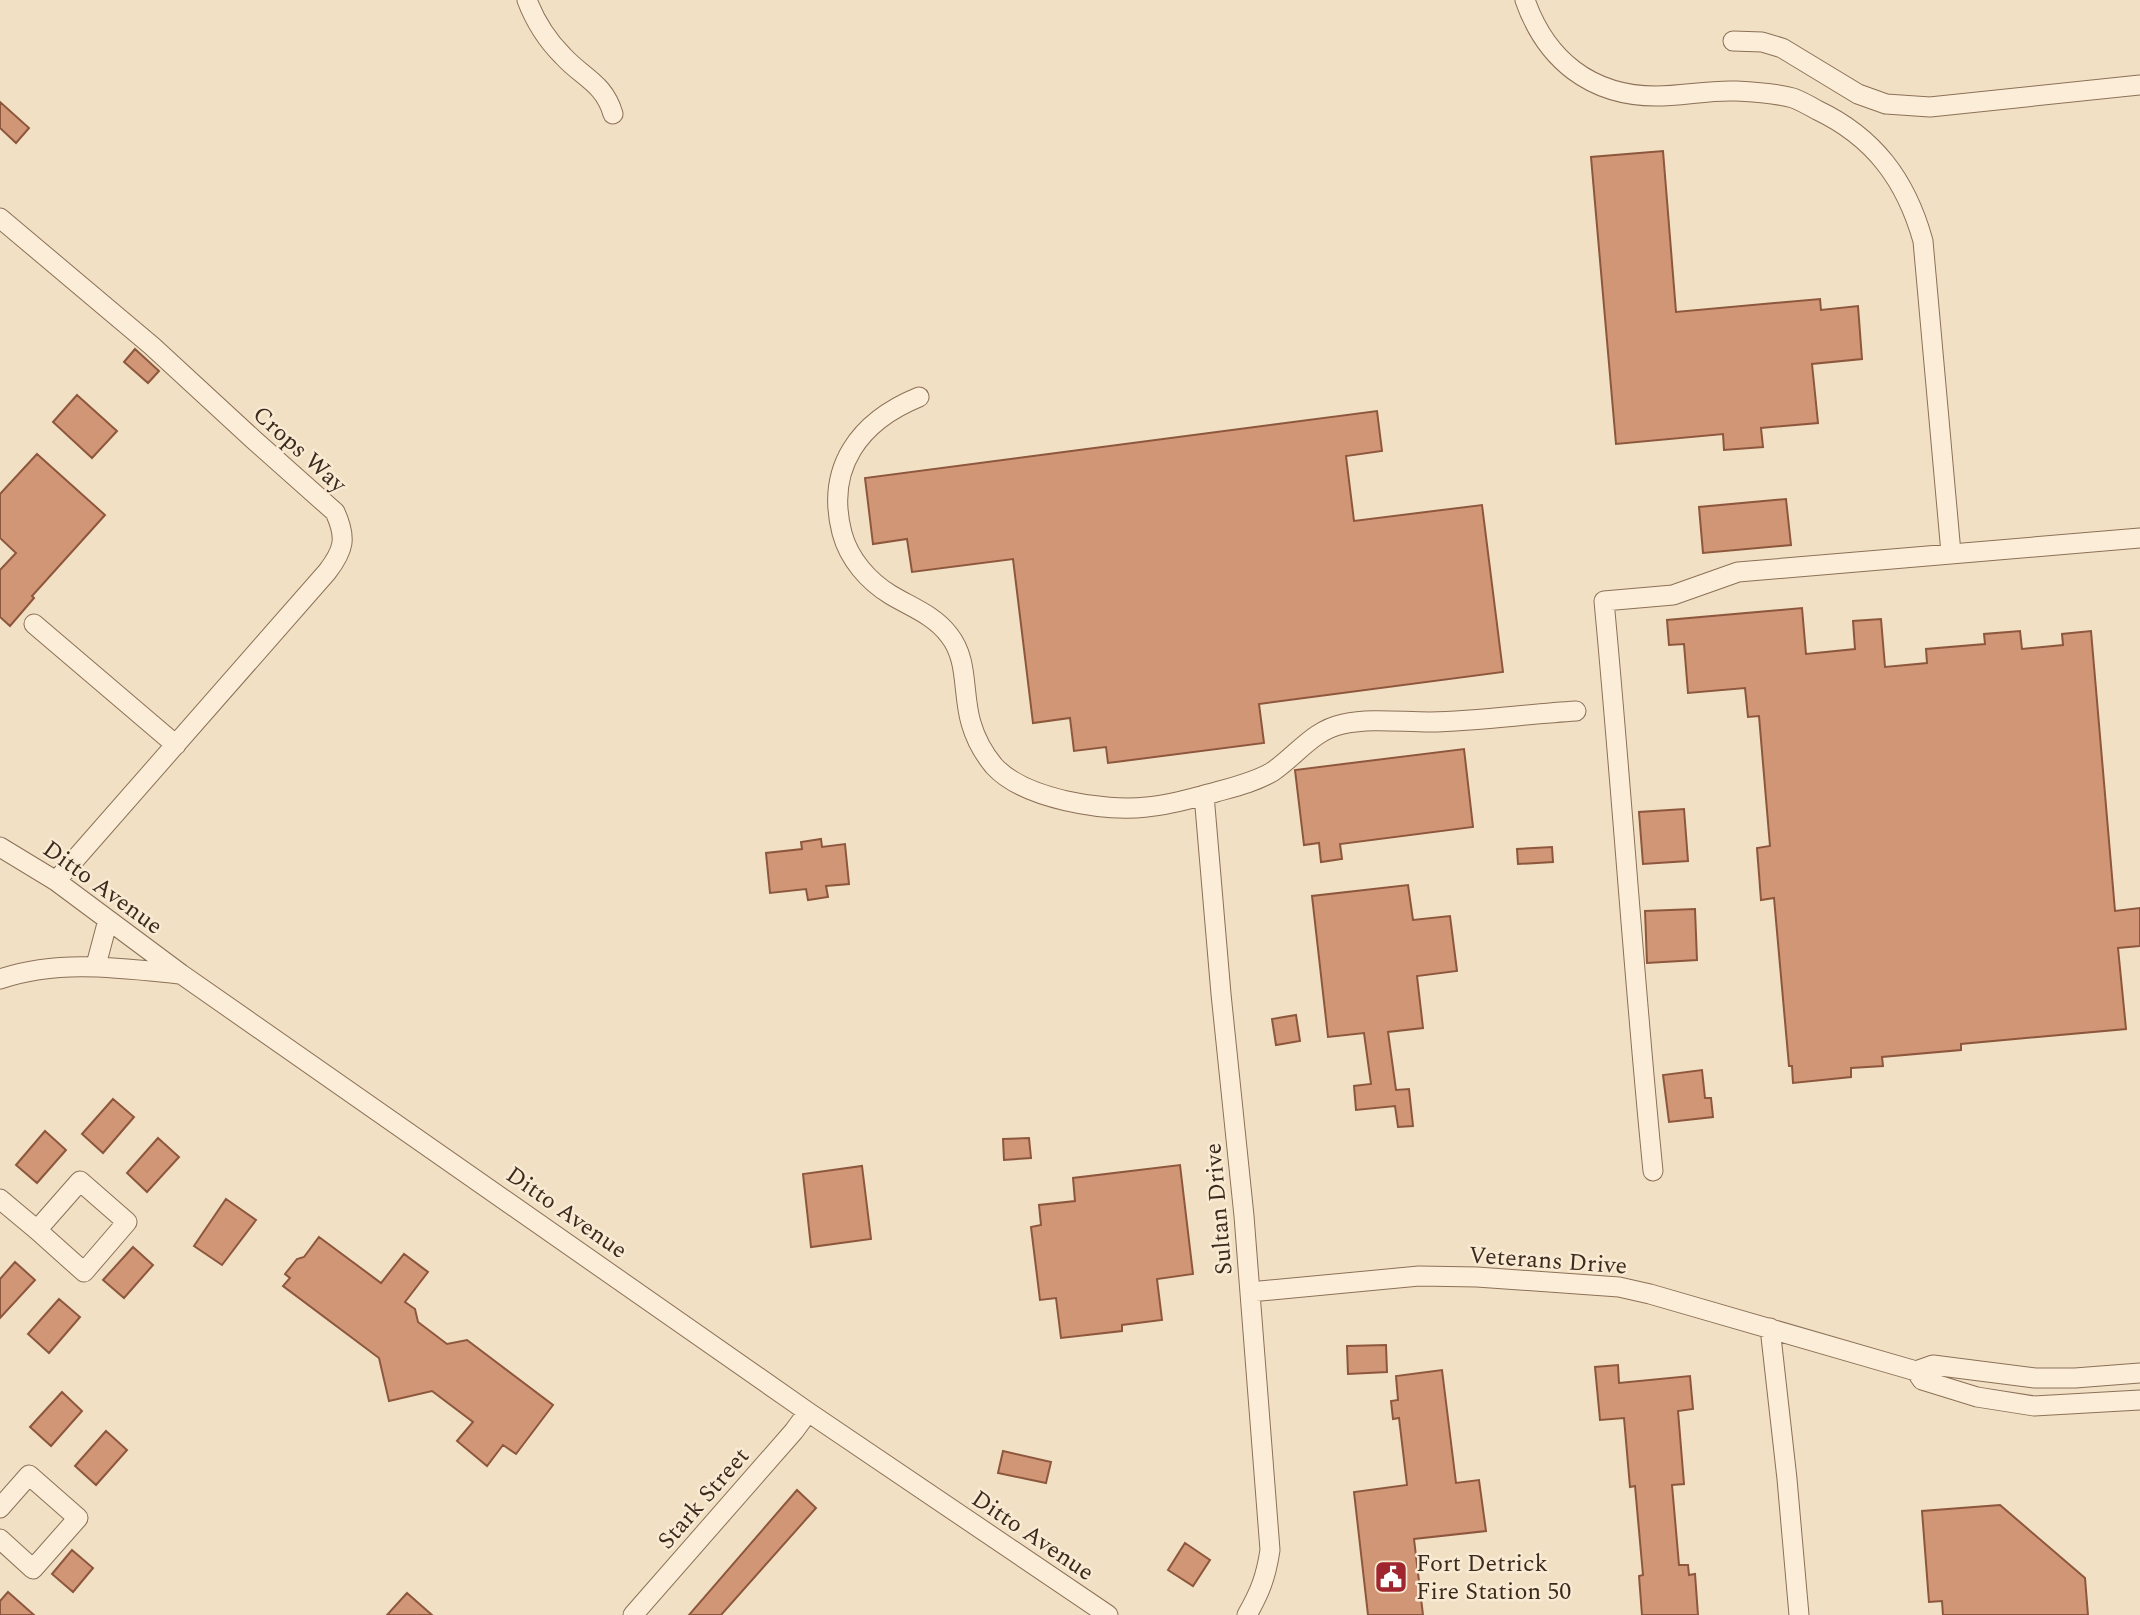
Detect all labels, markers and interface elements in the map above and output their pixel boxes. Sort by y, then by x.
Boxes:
street label: Crops Way [244,398,356,503]
street label: Ditto Avenue [35,832,170,944]
street label: Sultan Drive [1195,1141,1243,1276]
street label: Ditto Avenue [498,1158,635,1268]
street label: Veterans Drive [1467,1237,1628,1284]
street label: Stark Street [649,1440,758,1558]
street label: Ditto Avenue [964,1481,1101,1590]
place label: Fort Detrick Fire Station 50 [1416,1546,1571,1610]
public building icon: Fort Detrick Fire Station 50 [1372,1558,1410,1596]

